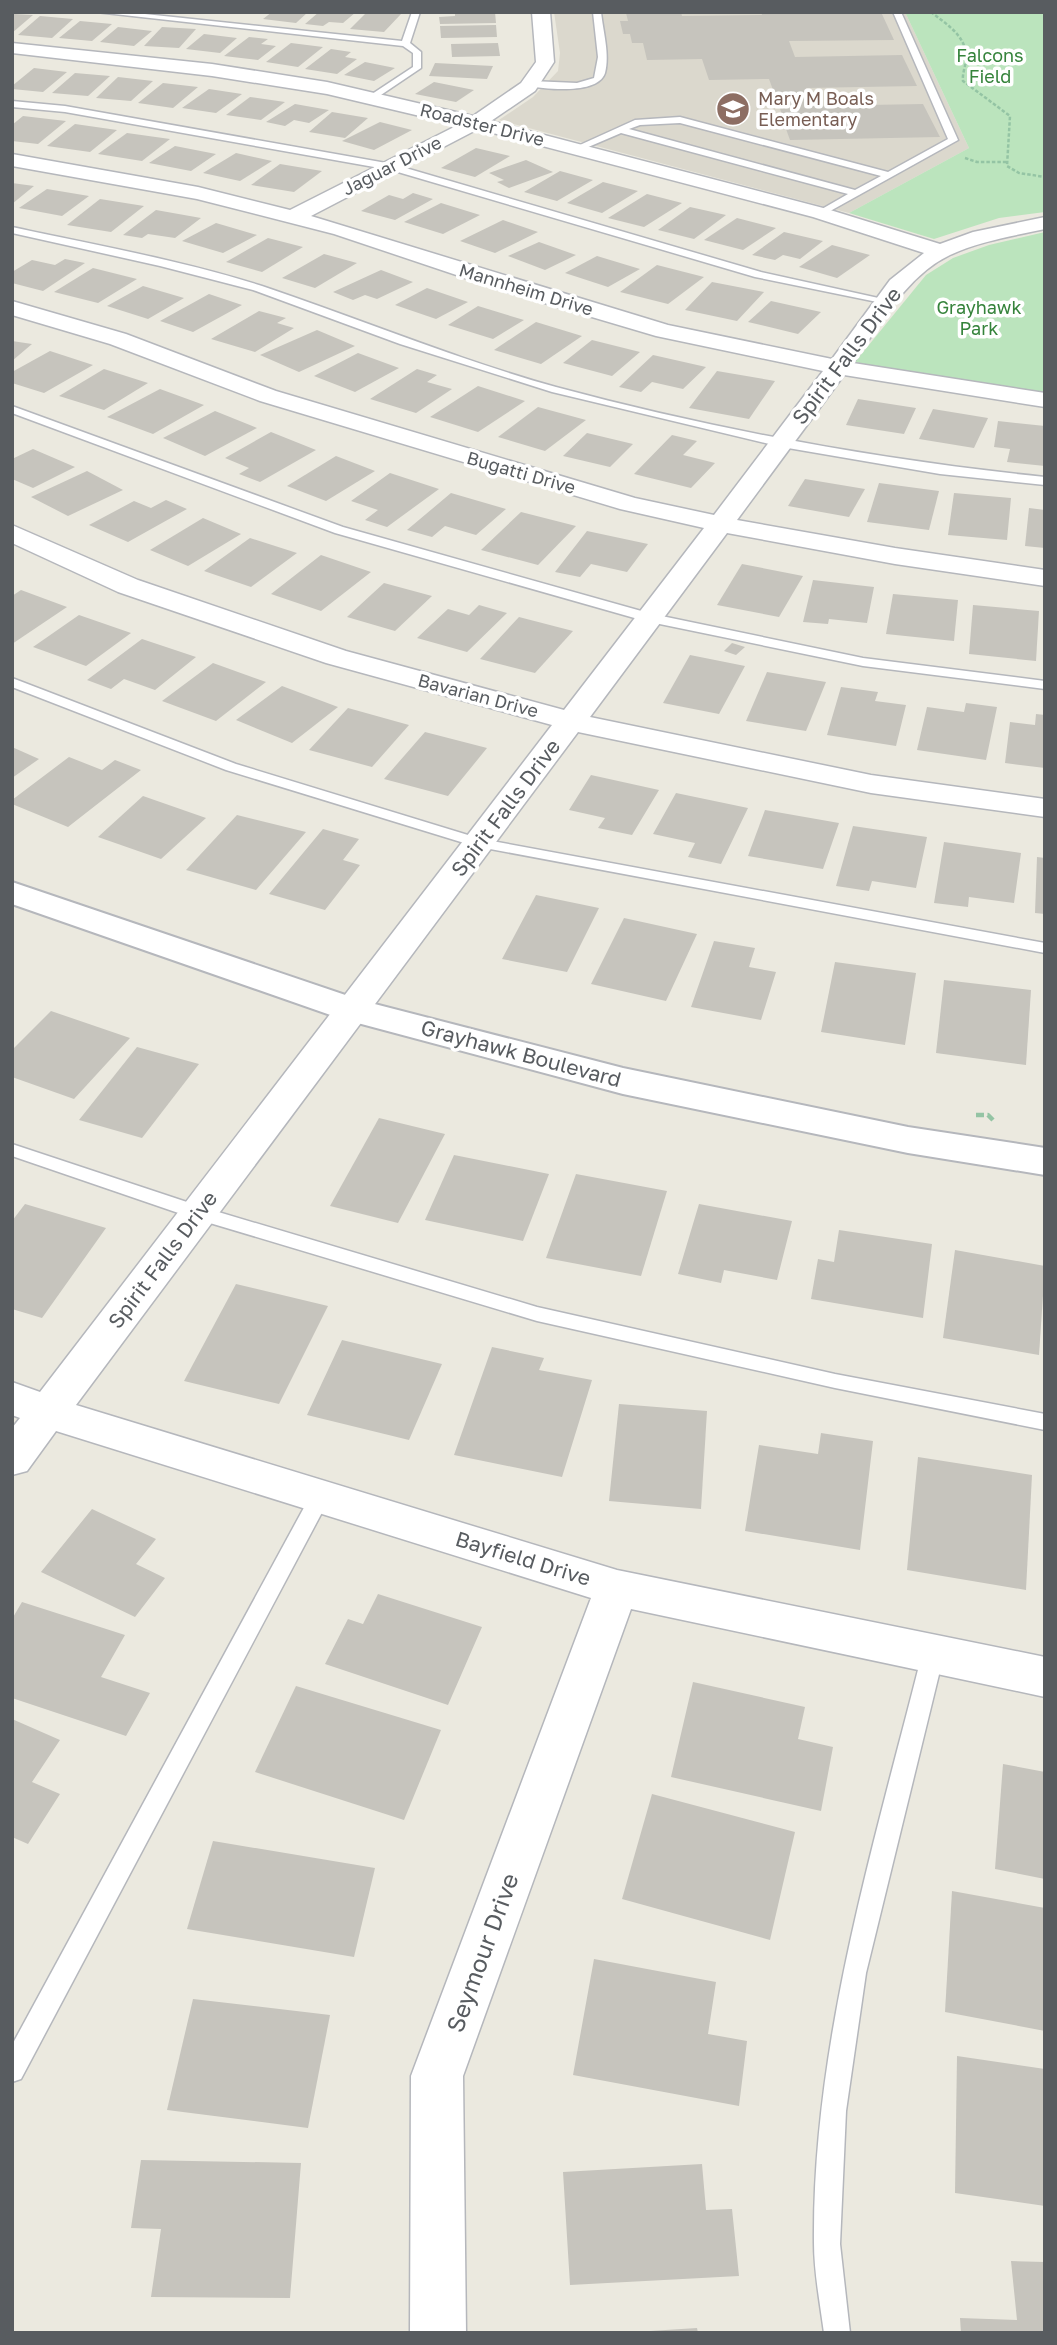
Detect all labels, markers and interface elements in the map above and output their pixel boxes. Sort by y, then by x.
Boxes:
park label: Falcons Field [956,44,1024,87]
place label: Mary M Boals Elementary [758,87,874,130]
school or university icon: Mary M Boals Elementary [714,90,752,128]
street label: Roadster Drive [418,98,547,150]
street label: Jaguar Drive [338,131,445,200]
street label: Mannheim Drive [457,258,596,320]
street label: Spirit Falls Drive [786,282,906,429]
park label: Grayhawk Park [936,296,1022,339]
street label: Bugatti Drive [464,446,578,498]
street label: Bavarian Drive [416,668,541,722]
street label: Spirit Falls Drive [445,734,565,881]
street label: Grayhawk Boulevard [418,1014,624,1092]
street label: Spirit Falls Drive [102,1186,222,1333]
street label: Bayfield Drive [453,1525,594,1591]
street label: Seymour Drive [439,1869,524,2036]

